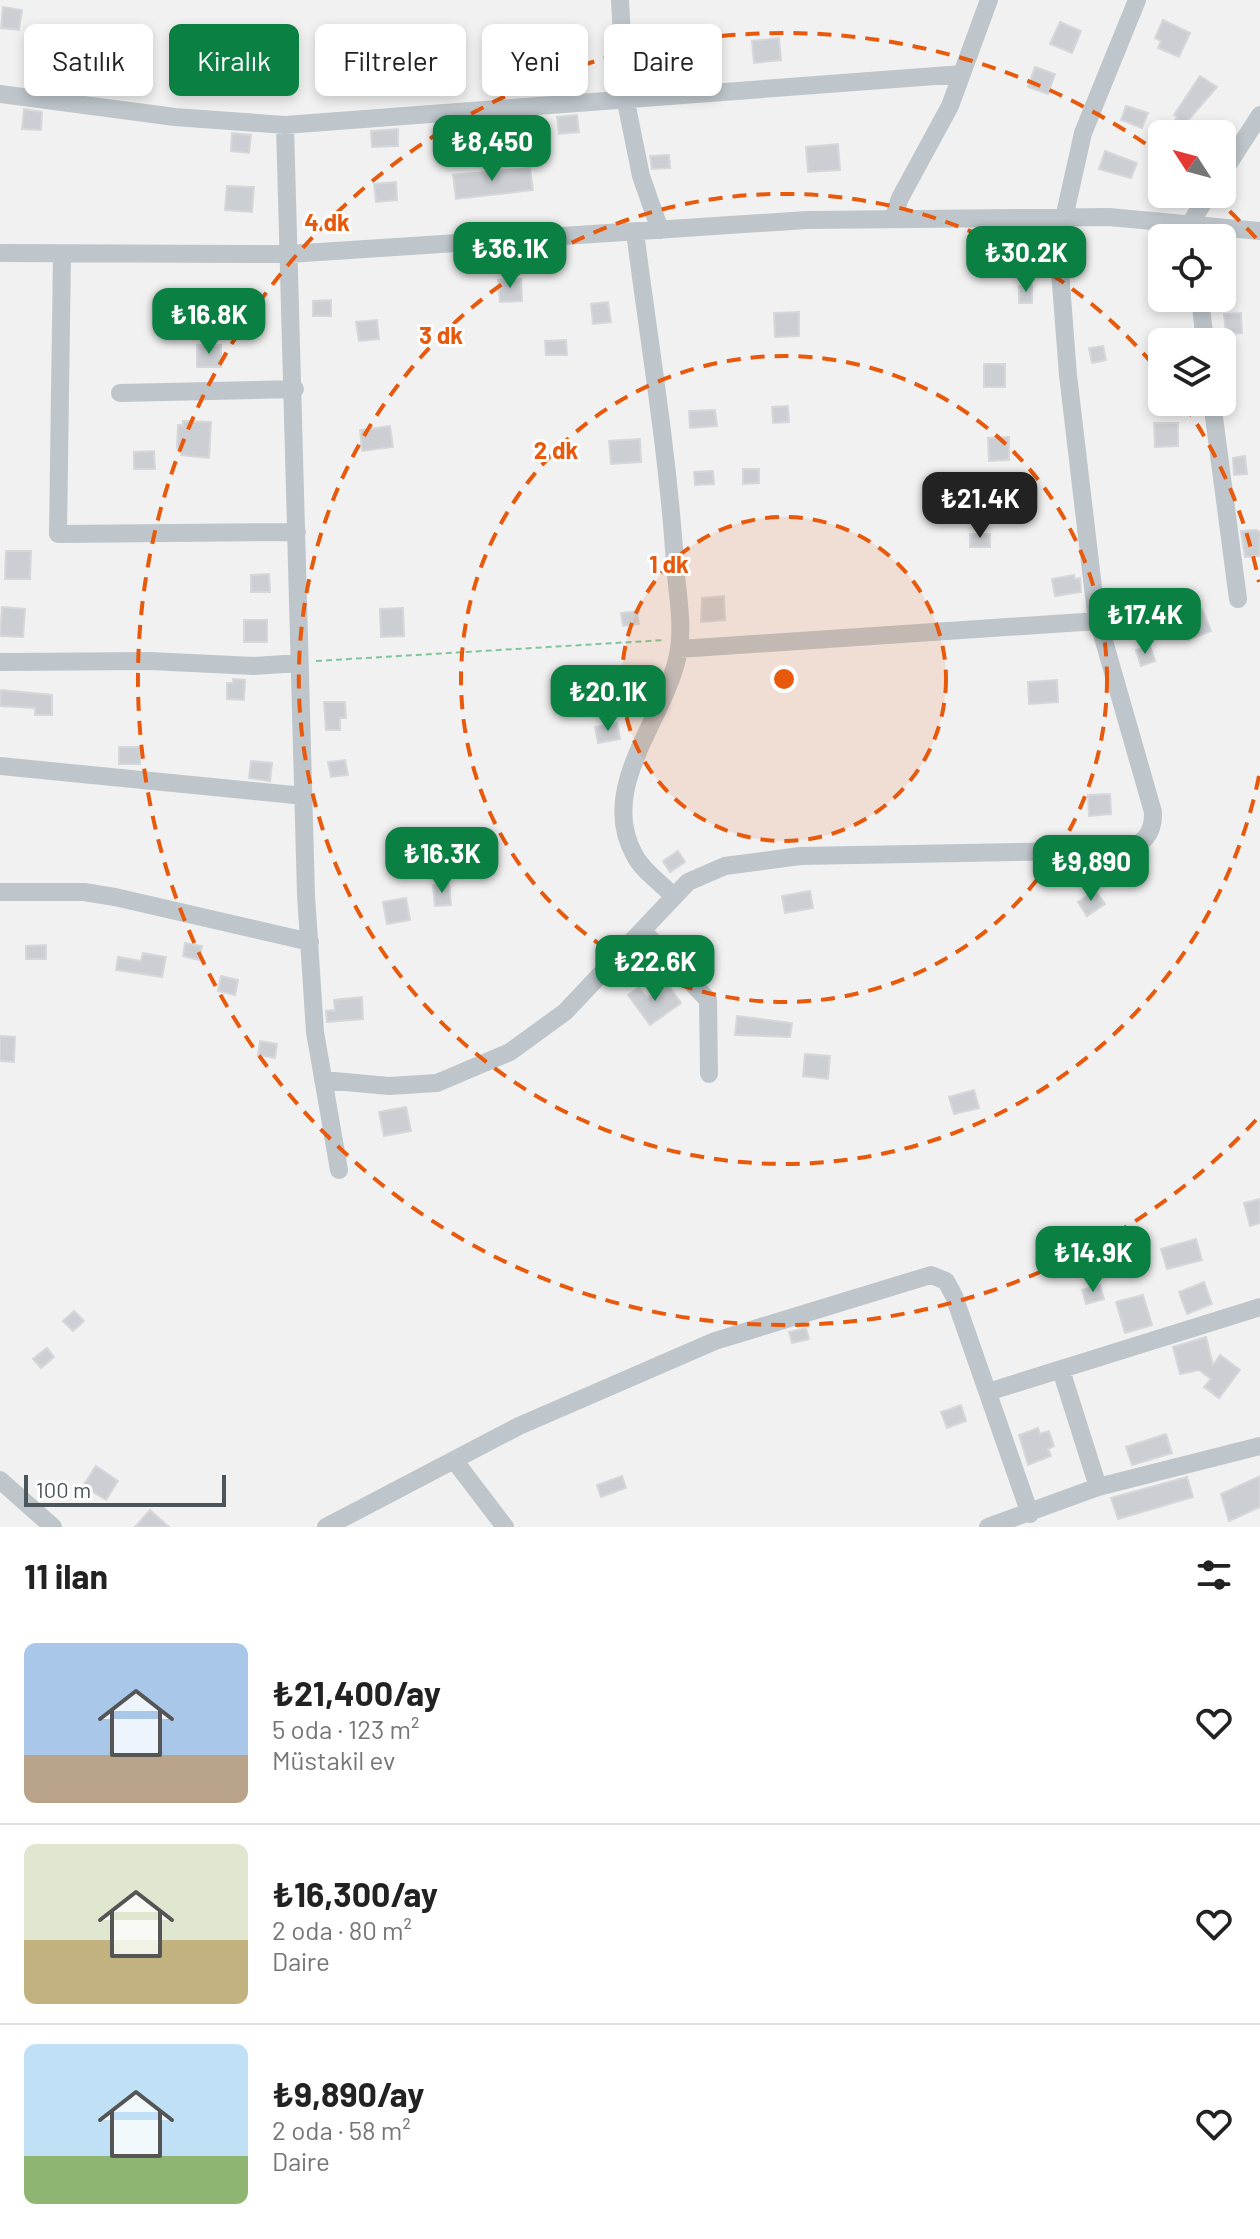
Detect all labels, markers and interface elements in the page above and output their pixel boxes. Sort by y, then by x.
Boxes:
chip: Satılık [24,24,153,96]
chip: Kiralık [169,24,299,96]
chip: Filtreler [315,24,466,96]
chip: Yeni [482,24,588,96]
chip: Daire [604,24,722,96]
pin: ₺8,450 [427,115,557,183]
north arrow [1148,120,1236,208]
map controls [1148,120,1236,416]
text: ₺8,450 [451,125,533,156]
text: 4 dk [304,207,350,236]
pin: ₺36.1K [445,222,575,290]
button: locate [1148,224,1236,312]
pin: ₺30.2K [961,226,1091,294]
text: ₺36.1K [471,232,549,263]
text: ₺30.2K [984,236,1068,267]
pin: ₺16.8K [144,288,274,356]
text: ₺16.8K [170,298,248,329]
text: 3 dk [419,320,463,349]
button: layers [1148,328,1236,416]
text: 2 dk [534,435,579,464]
pin: ₺21.4K [915,472,1045,540]
text: ₺21.4K [940,482,1020,513]
text: 1 dk [649,549,689,578]
pin: ₺17.4K [1080,588,1210,656]
text: ₺17.4K [1107,598,1183,629]
pin: ₺20.1K [543,665,673,733]
centre of rings [770,665,798,693]
text: ₺20.1K [569,675,647,706]
pin: ₺16.3K [377,827,507,895]
pin: ₺9,890 [1026,835,1156,903]
text: ₺16.3K [403,837,481,868]
text: ₺9,890 [1051,845,1131,876]
pin: ₺22.6K [590,935,720,1003]
text: ₺22.6K [613,945,697,976]
pin: ₺14.9K [1028,1226,1158,1294]
text: ₺14.9K [1054,1236,1132,1267]
scale bar [24,1471,226,1507]
text: 100 m [36,1476,91,1502]
icon: filters [1192,1553,1236,1597]
text: 11 ilan [24,1555,108,1596]
text: ₺21,400/ay [272,1672,441,1713]
icon: home [88,1675,184,1771]
icon: heart [1192,1701,1236,1745]
text: 5 oda · 123 m² [272,1713,420,1744]
text: Müstakil ev [272,1744,395,1775]
text: ₺16,300/ay [272,1873,438,1914]
icon: home [88,1876,184,1972]
icon: heart [1192,1902,1236,1946]
text: 2 oda · 80 m² [272,1914,412,1945]
text: Daire [272,1945,330,1976]
text: ₺9,890/ay [272,2073,424,2114]
icon: home [88,2076,184,2172]
icon: heart [1192,2102,1236,2146]
text: 2 oda · 58 m² [272,2114,411,2145]
text: Daire [272,2145,330,2176]

